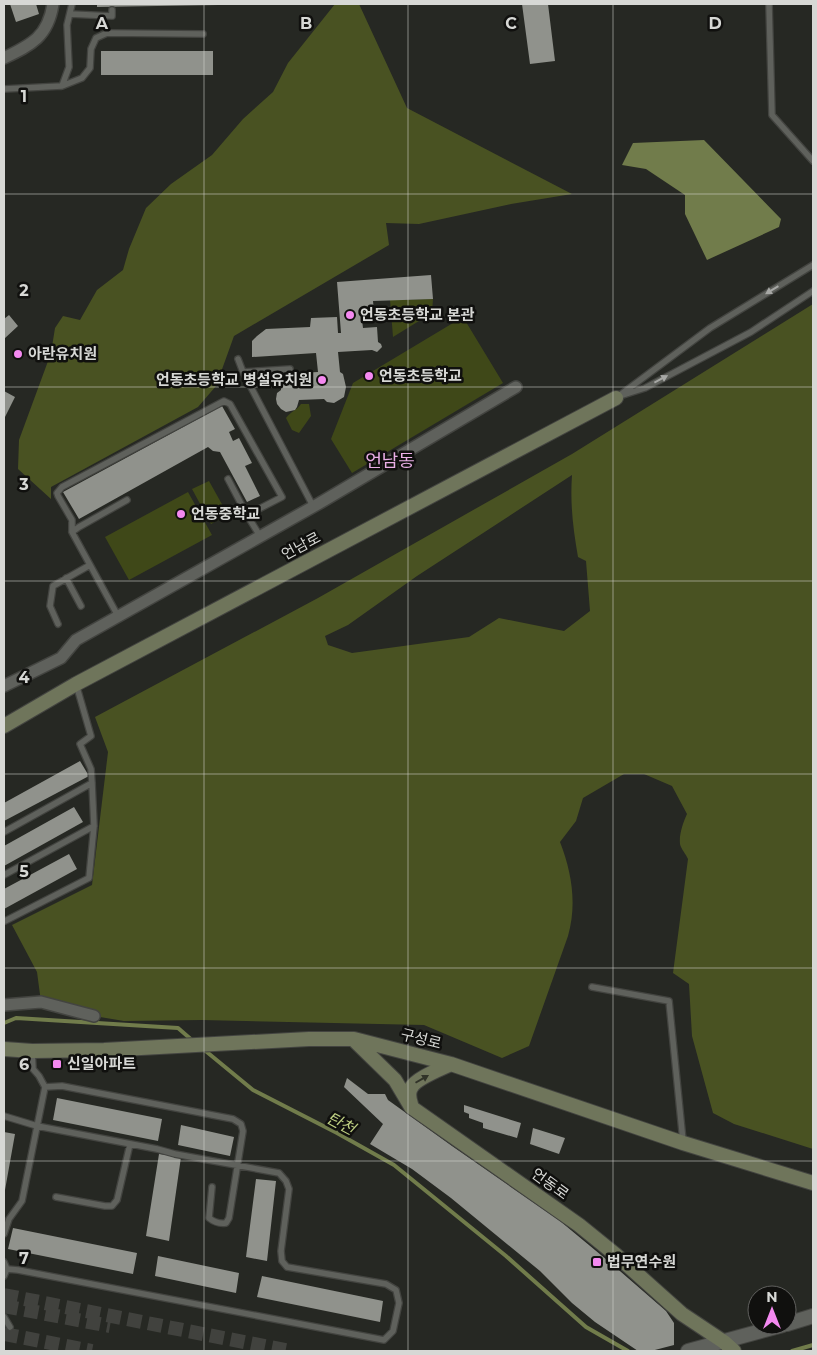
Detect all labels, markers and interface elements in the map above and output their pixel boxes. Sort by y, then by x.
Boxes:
text: A [95,14,109,33]
text: B [300,14,312,33]
text: C [505,14,517,33]
text: D [708,14,722,33]
text: 1 [21,87,27,106]
text: 2 [19,281,29,300]
one-way arrow [765,286,778,295]
place label: 언동초등학교 본관 [360,305,475,324]
marker: 언동초등학교 본관 [344,309,356,321]
place label: 아란유치원 [28,344,97,363]
marker: 아란유치원 [12,348,24,360]
place label: 언동초등학교 [379,366,462,385]
place label: 언동초등학교 병설유치원 [156,370,312,389]
marker: 언동초등학교 [363,370,375,382]
marker: 언동초등학교 병설유치원 [316,374,328,386]
one-way arrow [654,375,668,384]
district label: 언남동 [365,450,415,472]
text: 3 [18,475,29,494]
place label: 언동중학교 [191,504,260,523]
marker: 언동중학교 [175,508,187,520]
street label: 언남로 [278,527,324,564]
text: 4 [18,668,30,687]
text: 5 [19,862,29,881]
street label: 구성로 [399,1024,444,1053]
place label: 신일아파트 [67,1054,136,1073]
text: 6 [19,1055,29,1074]
marker: 신일아파트 [51,1058,63,1070]
one-way arrow [415,1075,428,1084]
water label: 탄천 [323,1108,360,1140]
street label: 언동로 [528,1164,573,1203]
text: 7 [19,1249,29,1268]
place label: 법무연수원 [607,1252,676,1271]
marker: 법무연수원 [591,1256,603,1268]
north arrow [747,1285,797,1335]
text: N [766,1288,778,1306]

